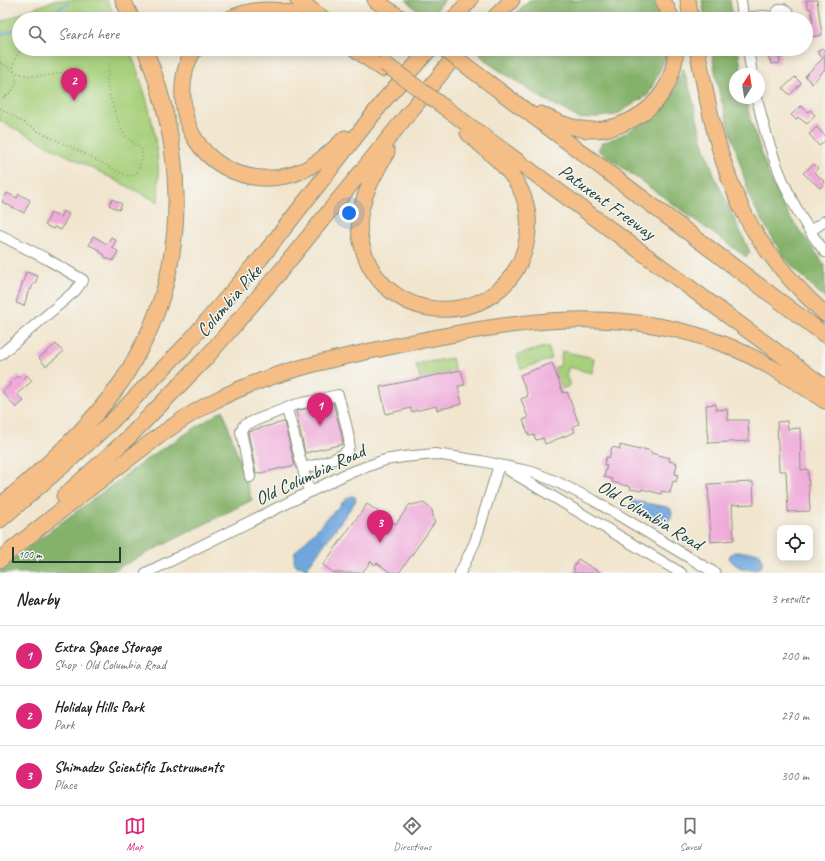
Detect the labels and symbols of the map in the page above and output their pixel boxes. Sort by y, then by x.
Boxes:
pin: 2 [61,68,87,101]
north arrow [729,68,765,104]
street label: Patuxent Freeway [554,159,661,246]
your location [339,203,359,223]
street label: Columbia Pike [191,259,268,342]
pin: 1 [307,393,333,426]
street label: Old Columbia Road [251,438,372,511]
street label: Old Columbia Road [593,474,710,558]
pin: 3 [367,510,393,543]
scale bar [12,545,121,564]

